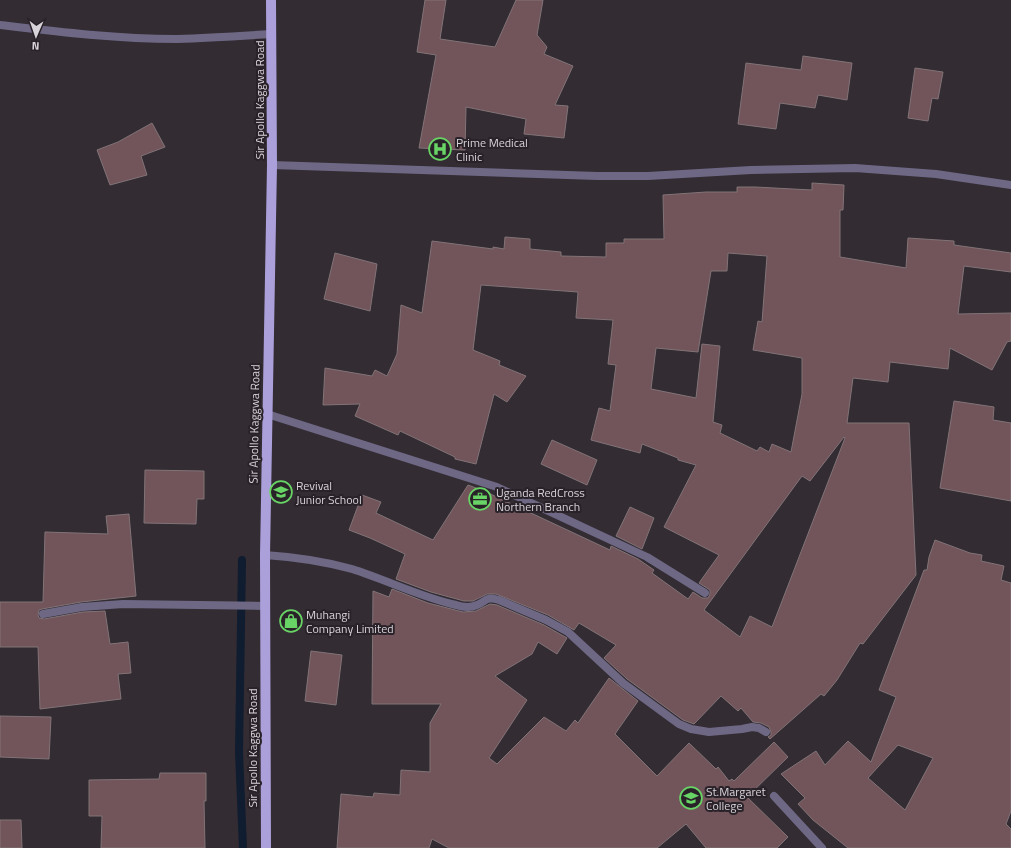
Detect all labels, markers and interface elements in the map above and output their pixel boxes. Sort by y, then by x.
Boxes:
north arrow [16,16,56,56]
text: N [32,38,40,54]
street label: Sir Apollo Kaggwa Road [250,40,269,160]
place label: Prime Medical Clinic [456,133,528,166]
hospital icon: Prime Medical Clinic [427,136,453,162]
street label: Sir Apollo Kaggwa Road [243,364,265,484]
place label: Revival Junior School [296,476,362,509]
school or university icon: Revival Junior School [268,479,294,505]
place label: Uganda RedCross Northern Branch [496,483,585,516]
office icon: Uganda RedCross Northern Branch [467,486,493,512]
place label: Muhangi Company Limited [306,605,394,638]
shop icon: Muhangi Company Limited [278,608,304,634]
street label: Sir Apollo Kaggwa Road [243,688,262,808]
place label: St.Margaret College [706,782,767,815]
school or university icon: St.Margaret College [678,785,704,811]

